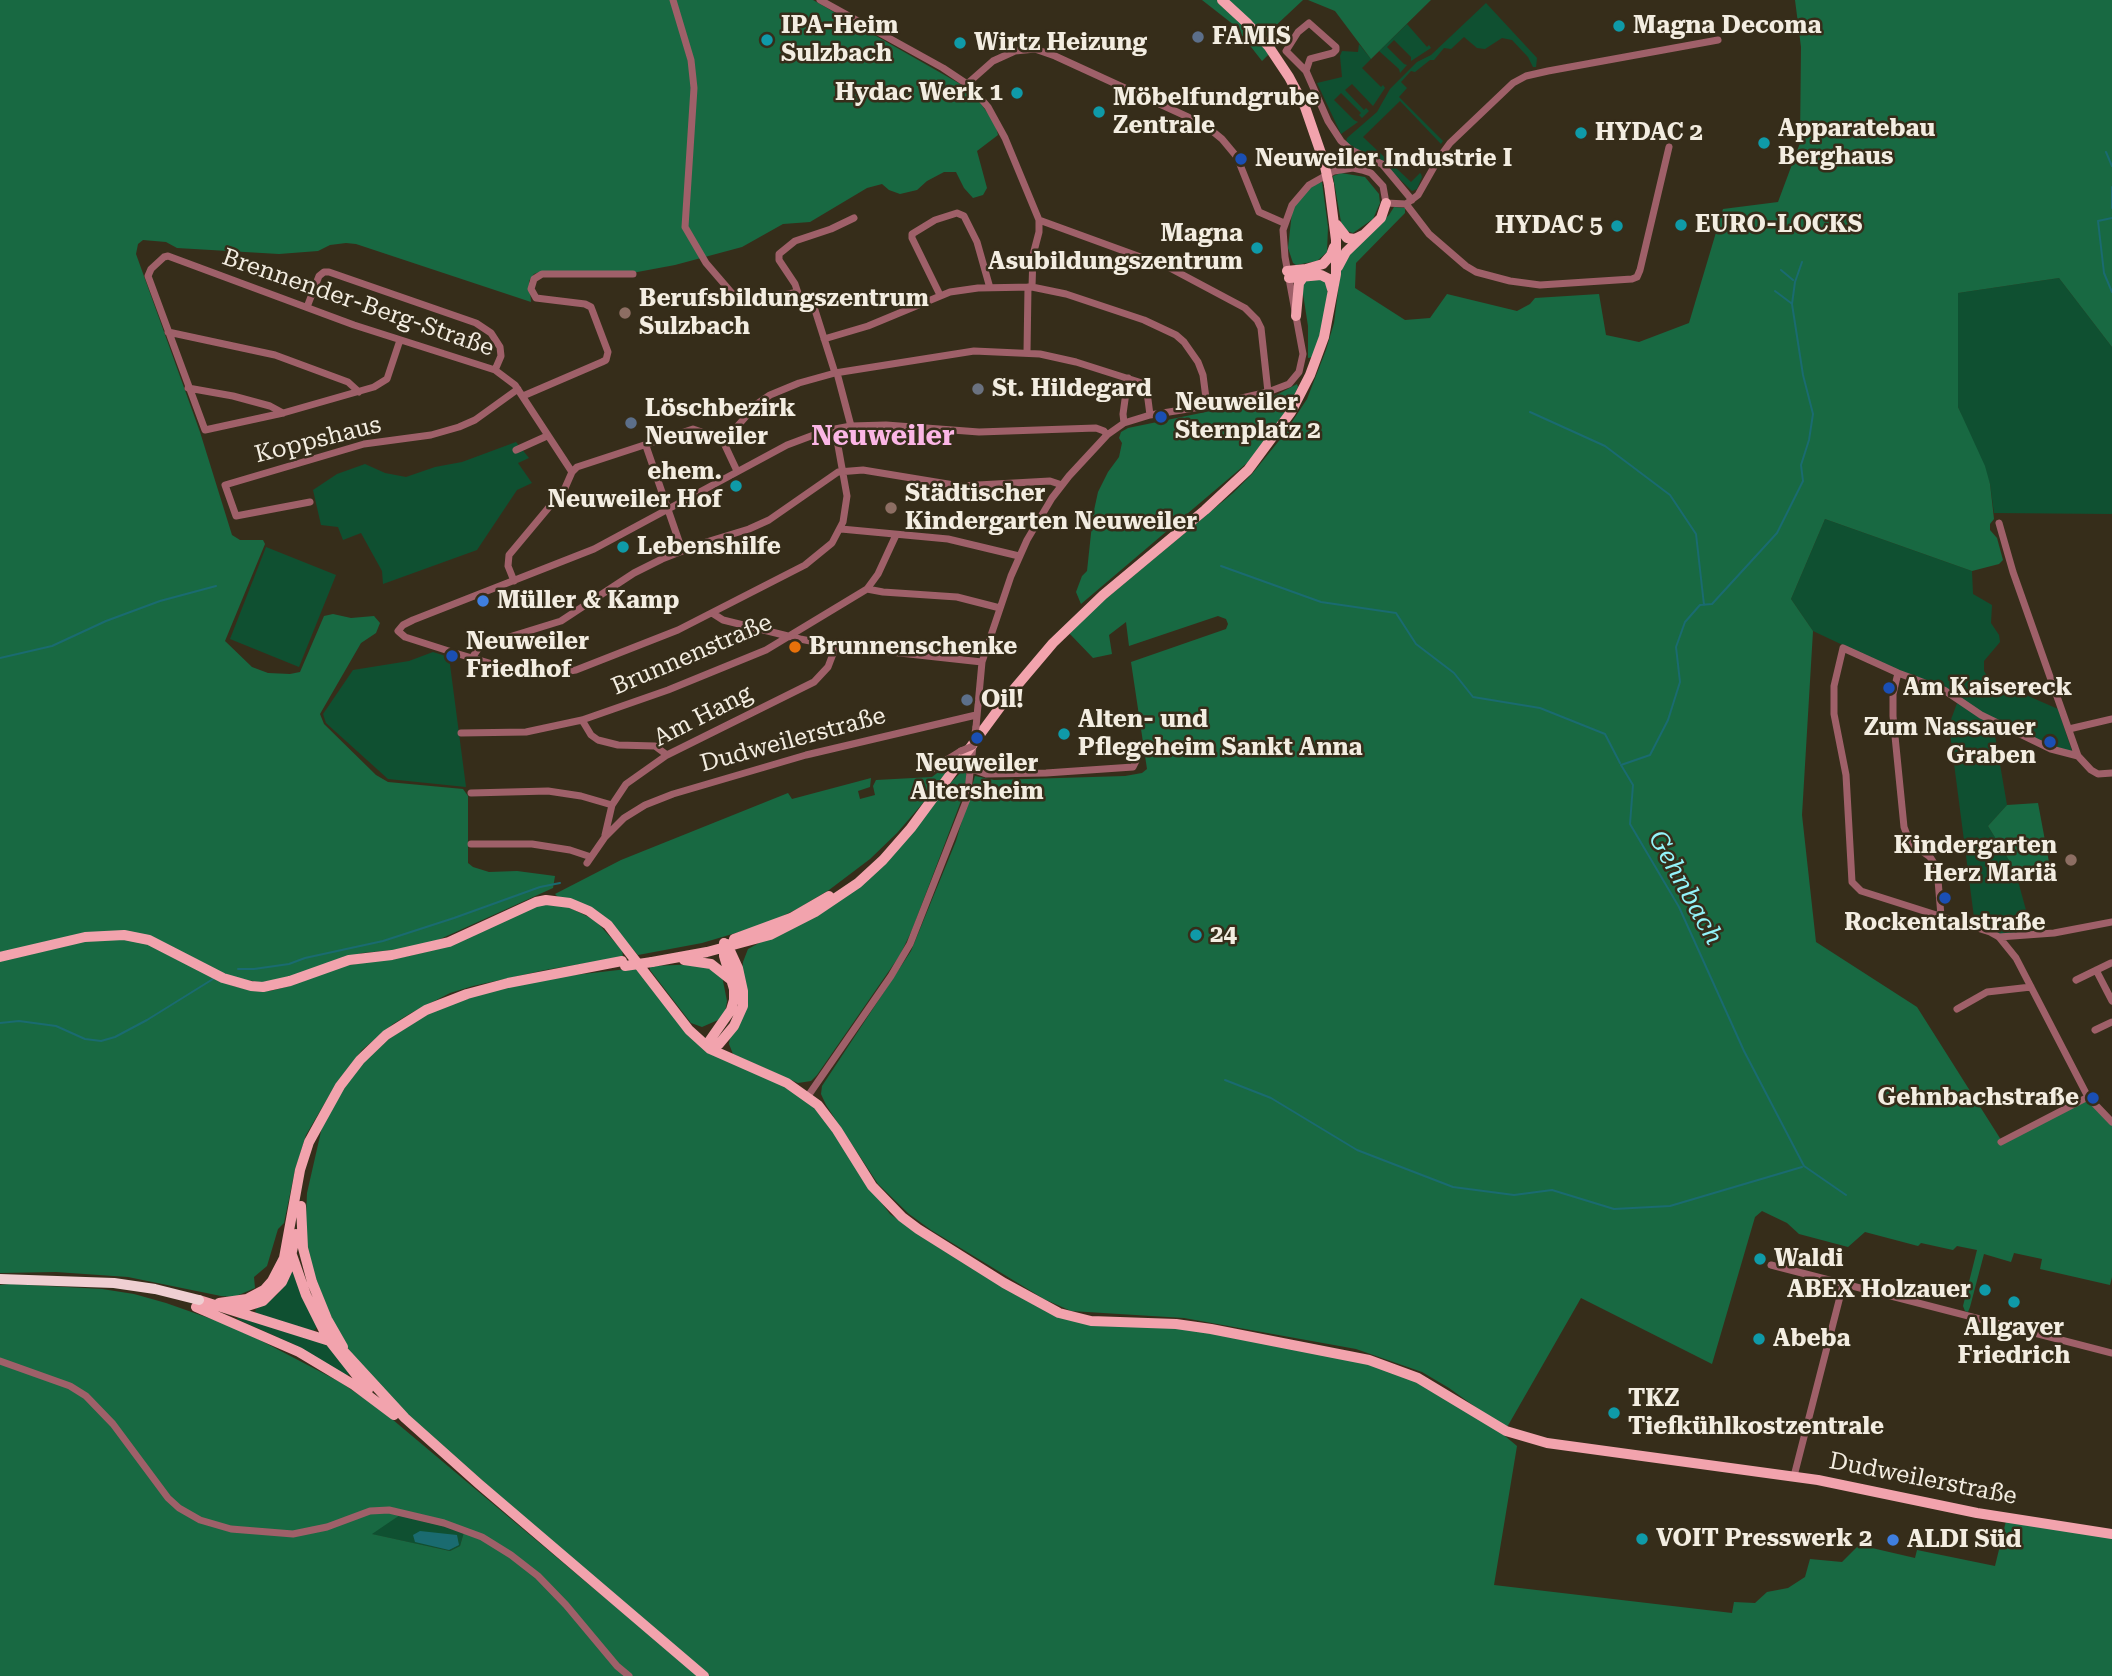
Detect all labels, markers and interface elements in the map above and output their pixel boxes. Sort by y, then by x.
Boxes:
place label: IPA-Heim Sulzbach [781,12,898,68]
place label: Magna Decoma [1633,12,1821,40]
marker: Magna Decoma [1611,18,1627,34]
place label: FAMIS [1212,23,1291,51]
place label: Wirtz Heizung [974,29,1147,57]
marker: FAMIS [1190,29,1206,45]
marker: IPA-Heim Sulzbach [759,32,775,48]
marker: Wirtz Heizung [952,35,968,51]
place label: Hydac Werk 1 [835,79,1003,107]
place label: Möbelfundgrube Zentrale [1113,84,1319,140]
marker: Hydac Werk 1 [1009,85,1025,101]
marker: Möbelfundgrube Zentrale [1091,104,1107,120]
place label: Apparatebau Berghaus [1778,115,1935,171]
place label: HYDAC 2 [1595,119,1703,147]
marker: HYDAC 2 [1573,125,1589,141]
marker: Apparatebau Berghaus [1756,135,1772,151]
place label: Neuweiler Industrie I [1255,145,1512,173]
marker: Neuweiler Industrie I [1233,151,1249,167]
place label: EURO-LOCKS [1695,211,1863,239]
place label: HYDAC 5 [1495,212,1603,240]
marker: EURO-LOCKS [1673,217,1689,233]
marker: HYDAC 5 [1609,218,1625,234]
place label: Magna Asubildungszentrum [988,220,1243,276]
marker: Magna Asubildungszentrum [1249,240,1265,256]
street label: Brennender-Berg-Straße [218,243,498,363]
place label: Berufsbildungszentrum Sulzbach [639,285,929,341]
marker: Berufsbildungszentrum Sulzbach [617,305,633,321]
place label: St. Hildegard [992,375,1152,403]
marker: St. Hildegard [970,381,986,397]
place label: Neuweiler Sternplatz 2 [1175,389,1321,445]
place label: Löschbezirk Neuweiler [645,395,796,451]
marker: Neuweiler Sternplatz 2 [1153,409,1169,425]
street label: Koppshaus [252,410,384,470]
marker: Löschbezirk Neuweiler [623,415,639,431]
district label: Neuweiler [811,420,955,454]
place label: ehem. Neuweiler Hof [548,458,722,514]
marker: ehem. Neuweiler Hof [728,478,744,494]
place label: Städtischer Kindergarten Neuweiler [905,480,1197,536]
marker: Städtischer Kindergarten Neuweiler [883,500,899,516]
place label: Lebenshilfe [637,533,781,561]
marker: Lebenshilfe [615,539,631,555]
place label: Müller & Kamp [497,587,679,615]
marker: Müller & Kamp [475,593,491,609]
street label: Brunnenstraße [607,608,777,702]
place label: Neuweiler Friedhof [466,628,589,684]
place label: Brunnenschenke [809,633,1017,661]
marker: Brunnenschenke [787,639,803,655]
marker: Neuweiler Friedhof [444,648,460,664]
place label: Am Kaisereck [1903,674,2072,702]
street label: Am Hang [649,679,757,753]
marker: Am Kaisereck [1881,680,1897,696]
place label: Oil! [981,686,1024,714]
marker: Oil! [959,692,975,708]
street label: Dudweilerstraße [697,701,889,779]
place label: Alten- und Pflegeheim Sankt Anna [1078,706,1363,762]
place label: Zum Nassauer Graben [1864,714,2036,770]
marker: Alten- und Pflegeheim Sankt Anna [1056,726,1072,742]
marker: Neuweiler Altersheim [969,730,985,746]
marker: Zum Nassauer Graben [2042,734,2058,750]
place label: Neuweiler Altersheim [910,750,1044,806]
water label: Gehnbach [1641,825,1729,951]
place label: Kindergarten Herz Mariä [1894,832,2057,888]
marker: Kindergarten Herz Mariä [2063,852,2079,868]
marker: Rockentalstraße [1937,890,1953,906]
place label: Rockentalstraße [1844,909,2046,937]
place label: 24 [1210,921,1237,949]
marker: 24 [1188,927,1204,943]
place label: Gehnbachstraße [1877,1084,2079,1112]
marker: Gehnbachstraße [2085,1090,2101,1106]
place label: Waldi [1774,1245,1843,1273]
marker: Waldi [1752,1251,1768,1267]
place label: ABEX Holzauer [1787,1276,1971,1304]
marker: ABEX Holzauer [1977,1282,1993,1298]
marker: Allgayer Friedrich [2006,1294,2022,1310]
place label: Allgayer Friedrich [1958,1314,2070,1370]
place label: Abeba [1773,1325,1851,1353]
marker: Abeba [1751,1331,1767,1347]
place label: TKZ Tiefkühlkostzentrale [1628,1385,1884,1441]
marker: TKZ Tiefkühlkostzentrale [1606,1405,1622,1421]
street label: Dudweilerstraße [1827,1447,2019,1511]
place label: VOIT Presswerk 2 [1656,1525,1872,1553]
place label: ALDI Süd [1907,1526,2022,1554]
marker: VOIT Presswerk 2 [1634,1531,1650,1547]
marker: ALDI Süd [1885,1532,1901,1548]

